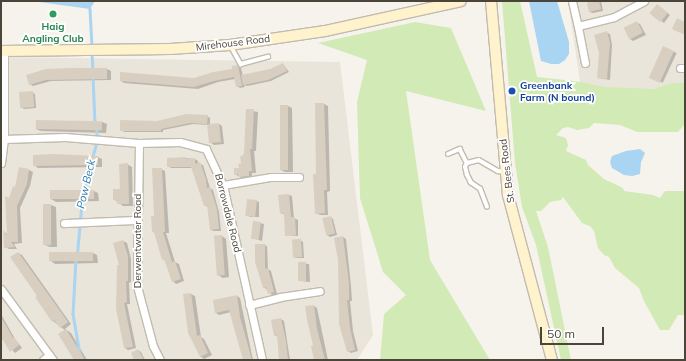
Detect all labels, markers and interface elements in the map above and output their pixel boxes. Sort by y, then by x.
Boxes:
marker: Haig Angling Club [48,9,58,19]
place label: Haig Angling Club [22,20,84,44]
street label: Mirehouse Road [195,32,271,54]
place label: Greenbank Farm (N bound) [520,79,595,102]
marker: Greenbank Farm (N bound) [507,86,517,96]
street label: St. Bees Road [497,138,517,204]
water label: Pow Beck [74,158,98,210]
street label: Borrowdale Road [212,172,244,254]
street label: Derwentwater Road [132,194,144,288]
scale bar [542,319,606,345]
text: 50 m [547,326,575,341]

